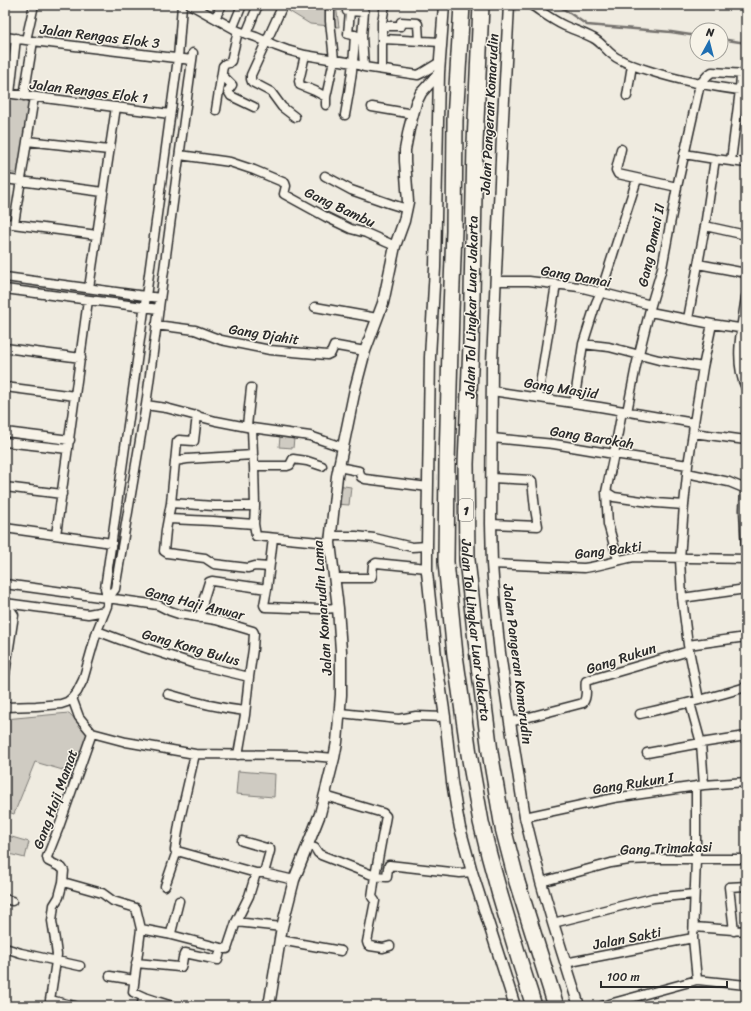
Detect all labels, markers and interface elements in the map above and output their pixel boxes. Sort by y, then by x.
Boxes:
street label: Jalan Rengas Elok 3 [38,17,162,56]
north arrow [689,22,729,62]
text: N [704,23,715,43]
street label: Jalan Pangeran Komarudin [473,32,506,196]
street label: Jalan Rengas Elok 1 [27,72,149,111]
street label: Gang Bambu [300,180,380,235]
street label: Gang Damai II [630,200,673,289]
street label: Jalan Tol Lingkar Luar Jakarta [457,215,486,400]
street label: Gang Damai [539,258,614,295]
street label: Gang Djahit [227,317,301,352]
street label: Gang Masjid [522,370,601,407]
street label: Gang Barokah [548,419,636,456]
road number: 1 [459,499,473,521]
street label: Gang Bakti [573,534,644,567]
street label: Jalan Tol Lingkar Luar Jakarta [454,538,498,723]
street label: Jalan Komarudin Lama [305,539,340,677]
street label: Gang Haji Anwar [143,579,248,628]
street label: Jalan Pangeran Komarudin [495,581,540,746]
street label: Gang Kong Bulus [139,622,243,673]
street label: Gang Rukun [583,635,660,682]
street label: Gang Haji Mamat [26,746,85,853]
street label: Gang Rukun I [591,765,677,802]
street label: Gang Trimakasi [620,834,714,863]
street label: Jalan Sakti [590,919,664,958]
scale bar [601,963,727,989]
text: 100 m [607,966,640,988]

